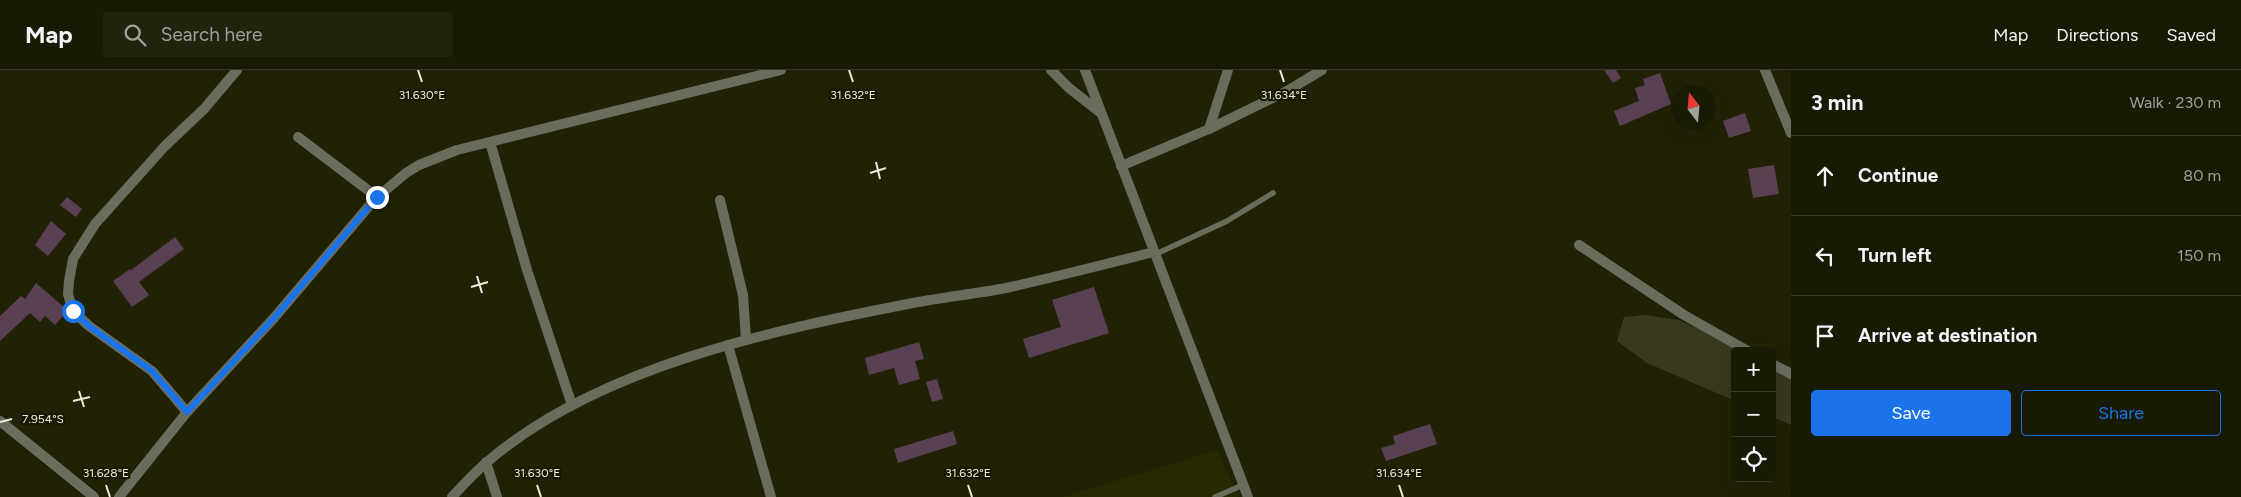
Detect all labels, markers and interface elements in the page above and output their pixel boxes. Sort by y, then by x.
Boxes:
search box [103,12,453,57]
text: Map [25,20,73,49]
icon: search [121,21,149,49]
text: Search here [161,23,262,46]
text: Map [1993,24,2028,46]
text: Directions [2056,24,2138,46]
text: Saved [2166,24,2216,46]
north arrow [1671,85,1716,130]
text: 31.630°E [399,88,445,102]
text: 31.632°E [830,88,876,102]
text: 31.634°E [1261,88,1307,102]
text: 3 min [1811,90,1863,115]
text: Walk · 230 m [2129,93,2221,112]
icon: ahead [1811,162,1839,190]
text: Continue [1858,164,1938,187]
text: 80 m [2183,166,2221,185]
route end [366,186,389,209]
icon: left [1811,242,1839,270]
text: Turn left [1858,244,1932,267]
text: 150 m [2177,246,2221,265]
route start [62,300,85,323]
icon: arrive [1811,322,1839,350]
text: Arrive at destination [1858,324,2037,347]
map controls [1731,347,1776,482]
button: + [1731,347,1776,392]
button: Save [1811,390,2011,436]
button: Share [2021,390,2221,436]
button: − [1731,392,1776,437]
text: 7.954°S [22,412,64,426]
button: locate [1731,437,1776,482]
text: 31.628°E [83,466,129,480]
text: 31.630°E [514,466,560,480]
text: 31.632°E [945,466,991,480]
text: 31.634°E [1376,466,1422,480]

